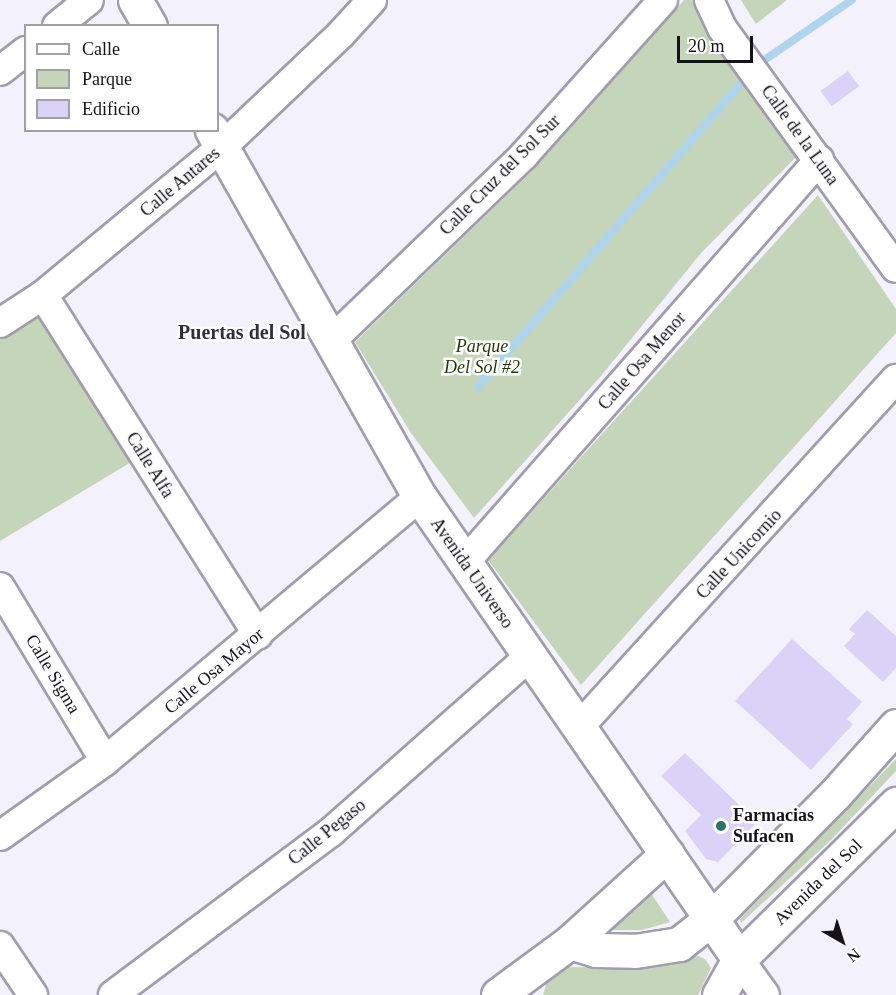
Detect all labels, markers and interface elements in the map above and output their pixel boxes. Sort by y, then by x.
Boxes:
legend [24,24,219,132]
scale bar [680,24,756,62]
text: 20 m [688,36,725,56]
text: Calle [82,39,120,59]
text: Parque [82,69,132,89]
street label: Calle de la Luna [756,81,844,189]
text: Edificio [82,99,140,119]
street label: Calle Cruz del Sol Sur [435,110,565,240]
street label: Calle Antares [135,142,225,222]
street label: Calle Osa Menor [594,308,690,414]
district label: Puertas del Sol [178,320,306,344]
park label: Parque Del Sol #2 [444,336,520,378]
street label: Calle Alfa [121,428,179,502]
street label: Calle Unicornio [692,504,786,604]
street label: Avenida Universo [426,514,518,632]
street label: Calle Osa Mayor [160,623,268,719]
street label: Calle Sigma [21,631,85,717]
street label: Calle Pegaso [284,794,370,870]
place label: Farmacias Sufacen [733,805,814,848]
marker: Farmacias Sufacen [714,819,728,833]
street label: Avenida del Sol [769,834,867,930]
north arrow [812,911,872,971]
text: N [844,945,863,966]

